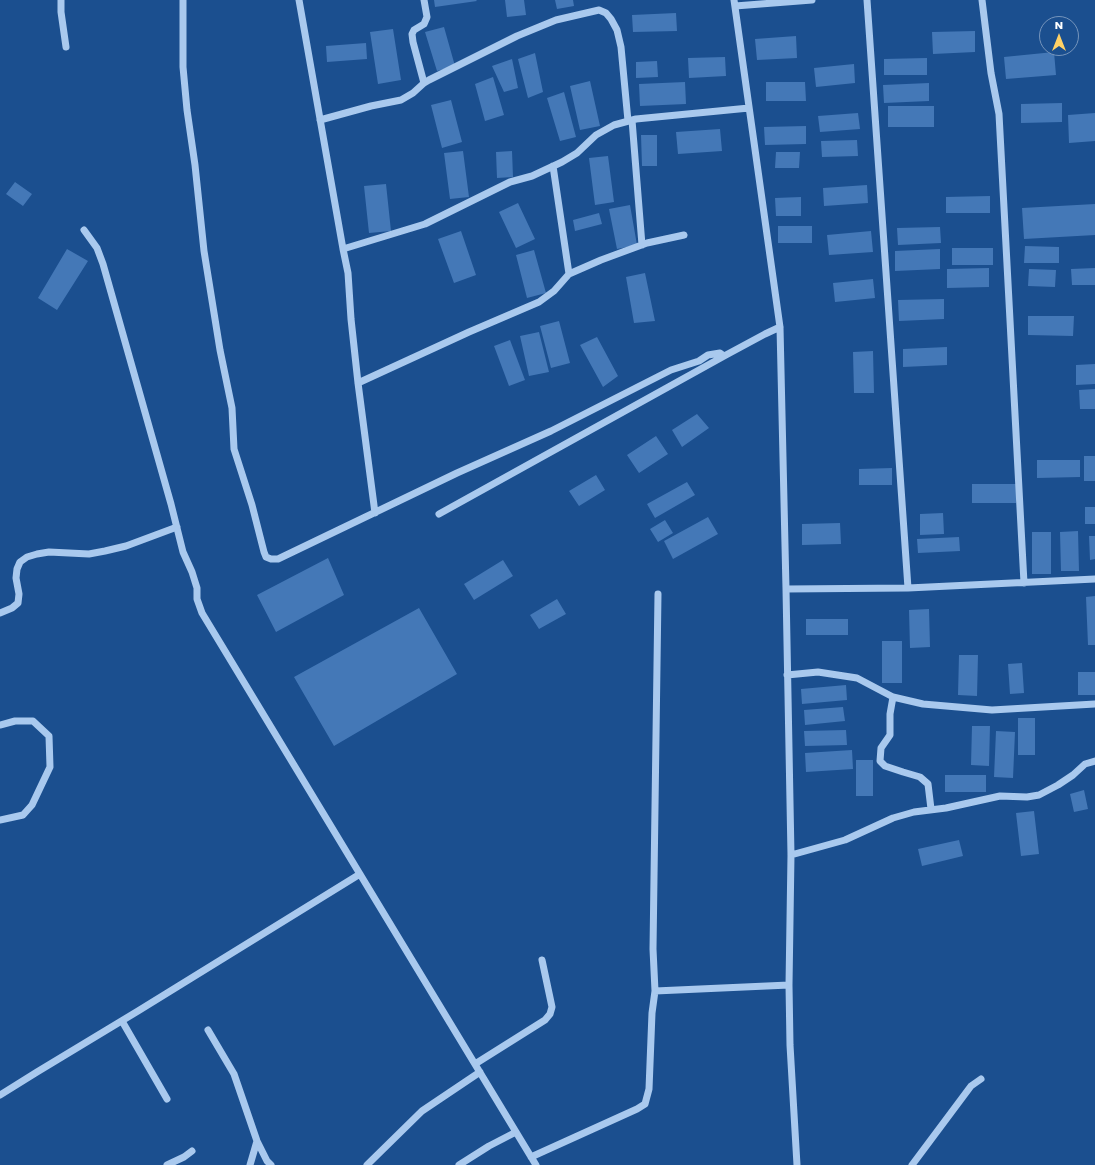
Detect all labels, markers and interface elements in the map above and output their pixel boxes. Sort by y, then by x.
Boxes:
north arrow [1039,16,1079,56]
text: N [1055,17,1063,33]

